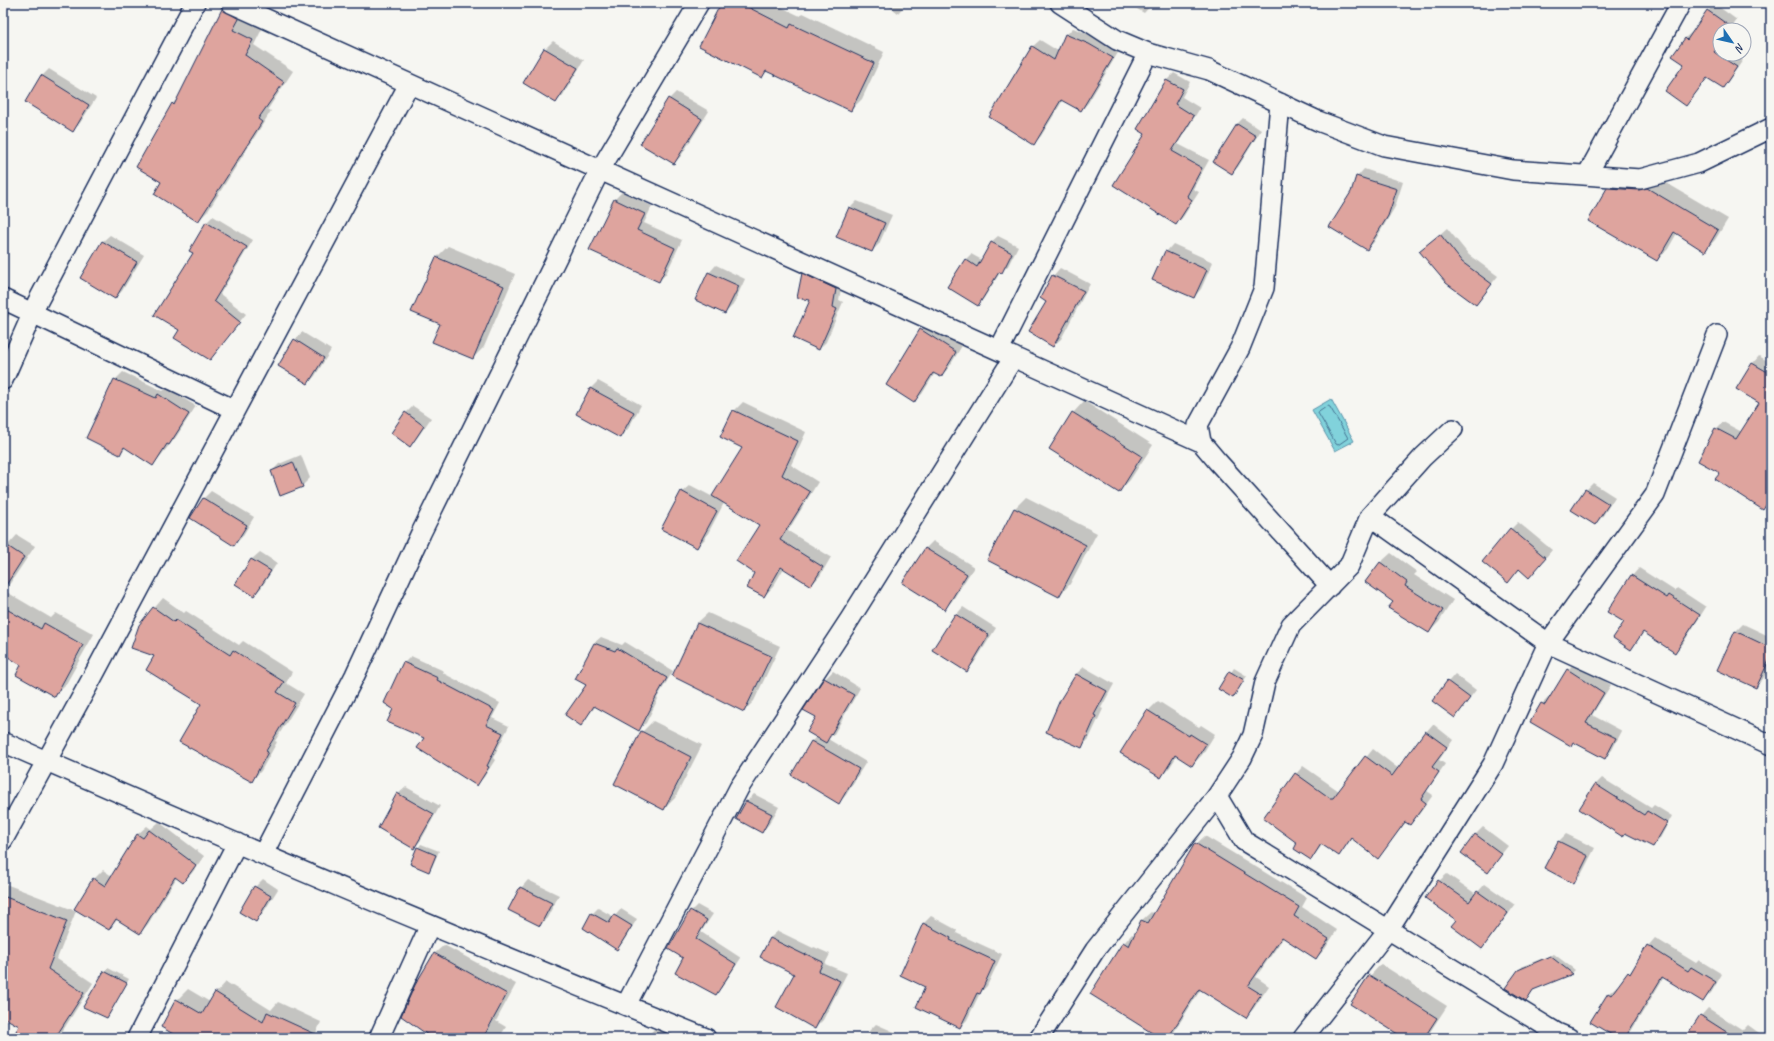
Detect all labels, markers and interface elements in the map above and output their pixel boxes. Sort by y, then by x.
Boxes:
north arrow [1712,22,1752,62]
text: N [1731,41,1748,56]

